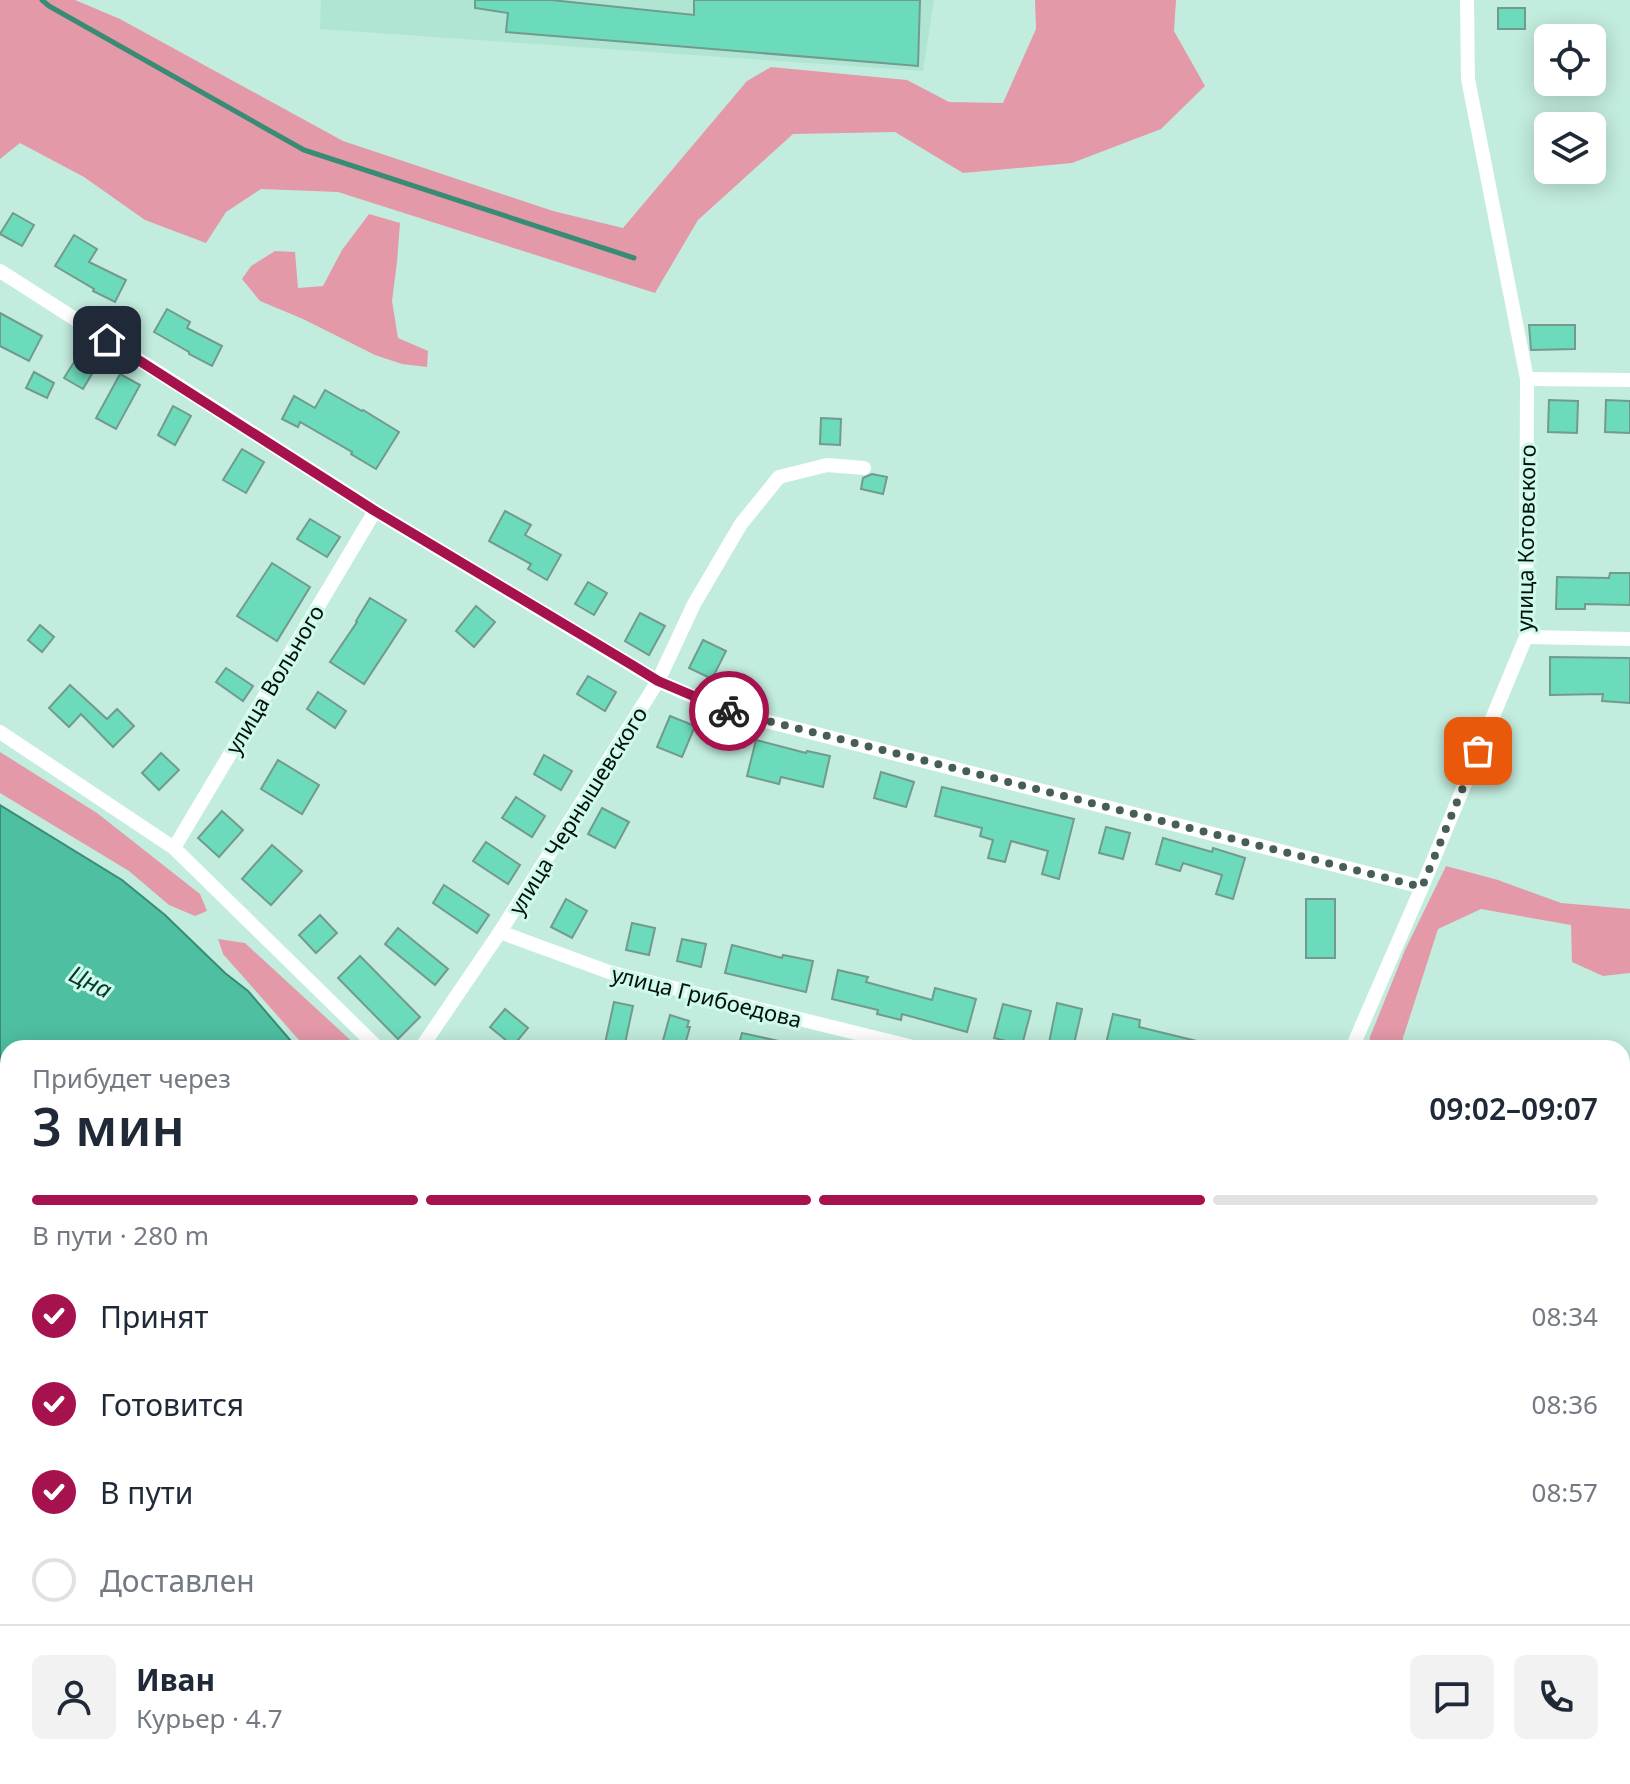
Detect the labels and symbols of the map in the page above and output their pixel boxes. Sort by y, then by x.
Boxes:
pin [73,306,141,374]
street label: улица Котовского [1508,444,1542,632]
street label: улица Вольного [218,599,330,759]
courier [689,671,769,751]
street label: улица Чернышевского [501,700,653,920]
pin [1444,717,1512,785]
water label: Цна [64,957,118,1006]
street label: улица Грибоедова [609,958,805,1034]

